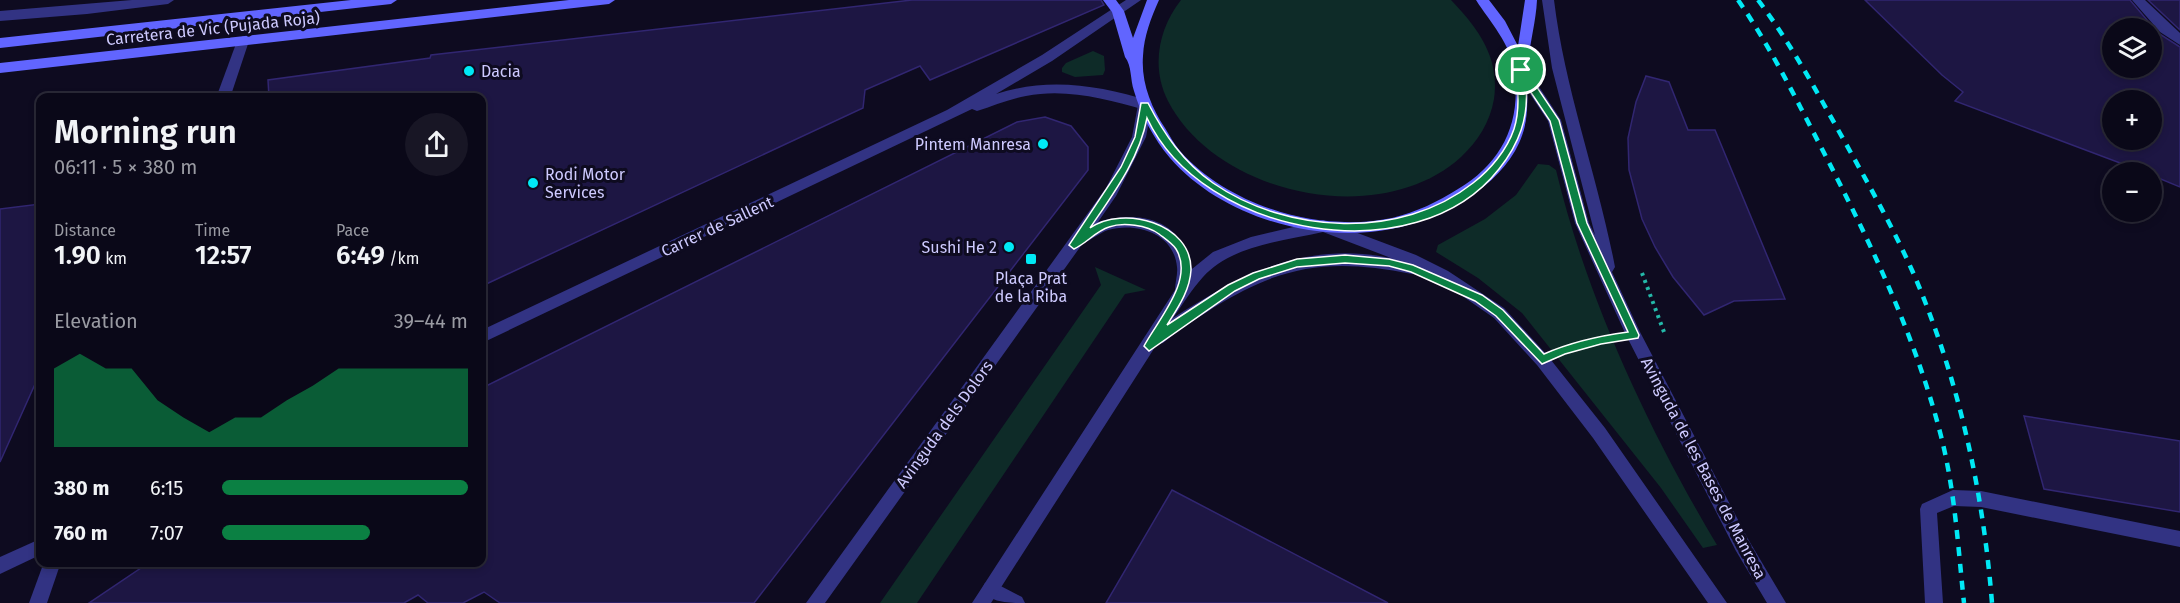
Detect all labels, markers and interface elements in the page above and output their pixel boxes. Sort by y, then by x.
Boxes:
street label: Carretera de Vic (Pujada Roja) [105,8,321,49]
map controls [2102,18,2162,222]
button: layers [2102,18,2162,78]
pin [1495,44,1546,95]
icon: arrive [1504,53,1537,86]
place label: Dacia [481,62,521,81]
marker: Dacia [462,64,476,78]
button: + [2102,90,2162,150]
text: Morning run [54,112,237,152]
button: share [405,113,468,176]
place label: Pintem Manresa [915,135,1031,154]
marker: Pintem Manresa [1036,137,1050,151]
text: 06:11 · 5 × 380 m [54,155,197,179]
button: − [2102,162,2162,222]
place label: Rodi Motor Services [545,165,626,202]
marker: Rodi Motor Services [526,176,540,190]
street label: Carrer de Sallent [658,192,776,261]
text: Distance [54,221,116,240]
text: Time [195,221,230,240]
text: Pace [336,221,369,240]
place label: Sushi He 2 [922,238,997,257]
text: 1.90 [54,240,101,271]
text: 12:57 [195,240,252,271]
text: 6:49 [336,240,385,271]
marker: Sushi He 2 [1002,240,1016,254]
text: km [101,249,127,268]
text: /km [385,249,419,268]
marker: Plaça Prat de la Riba [1024,252,1038,266]
place label: Plaça Prat de la Riba [995,269,1067,306]
text: Elevation [54,309,138,333]
text: 39–44 m [394,309,468,333]
street label: Avinguda de les Bases de Manresa [1637,354,1770,582]
street label: Avinguda dels Dolors [892,357,997,492]
text: 380 m [54,476,109,500]
text: 6:15 [150,476,183,500]
text: 760 m [54,521,108,545]
text: 7:07 [150,521,183,545]

